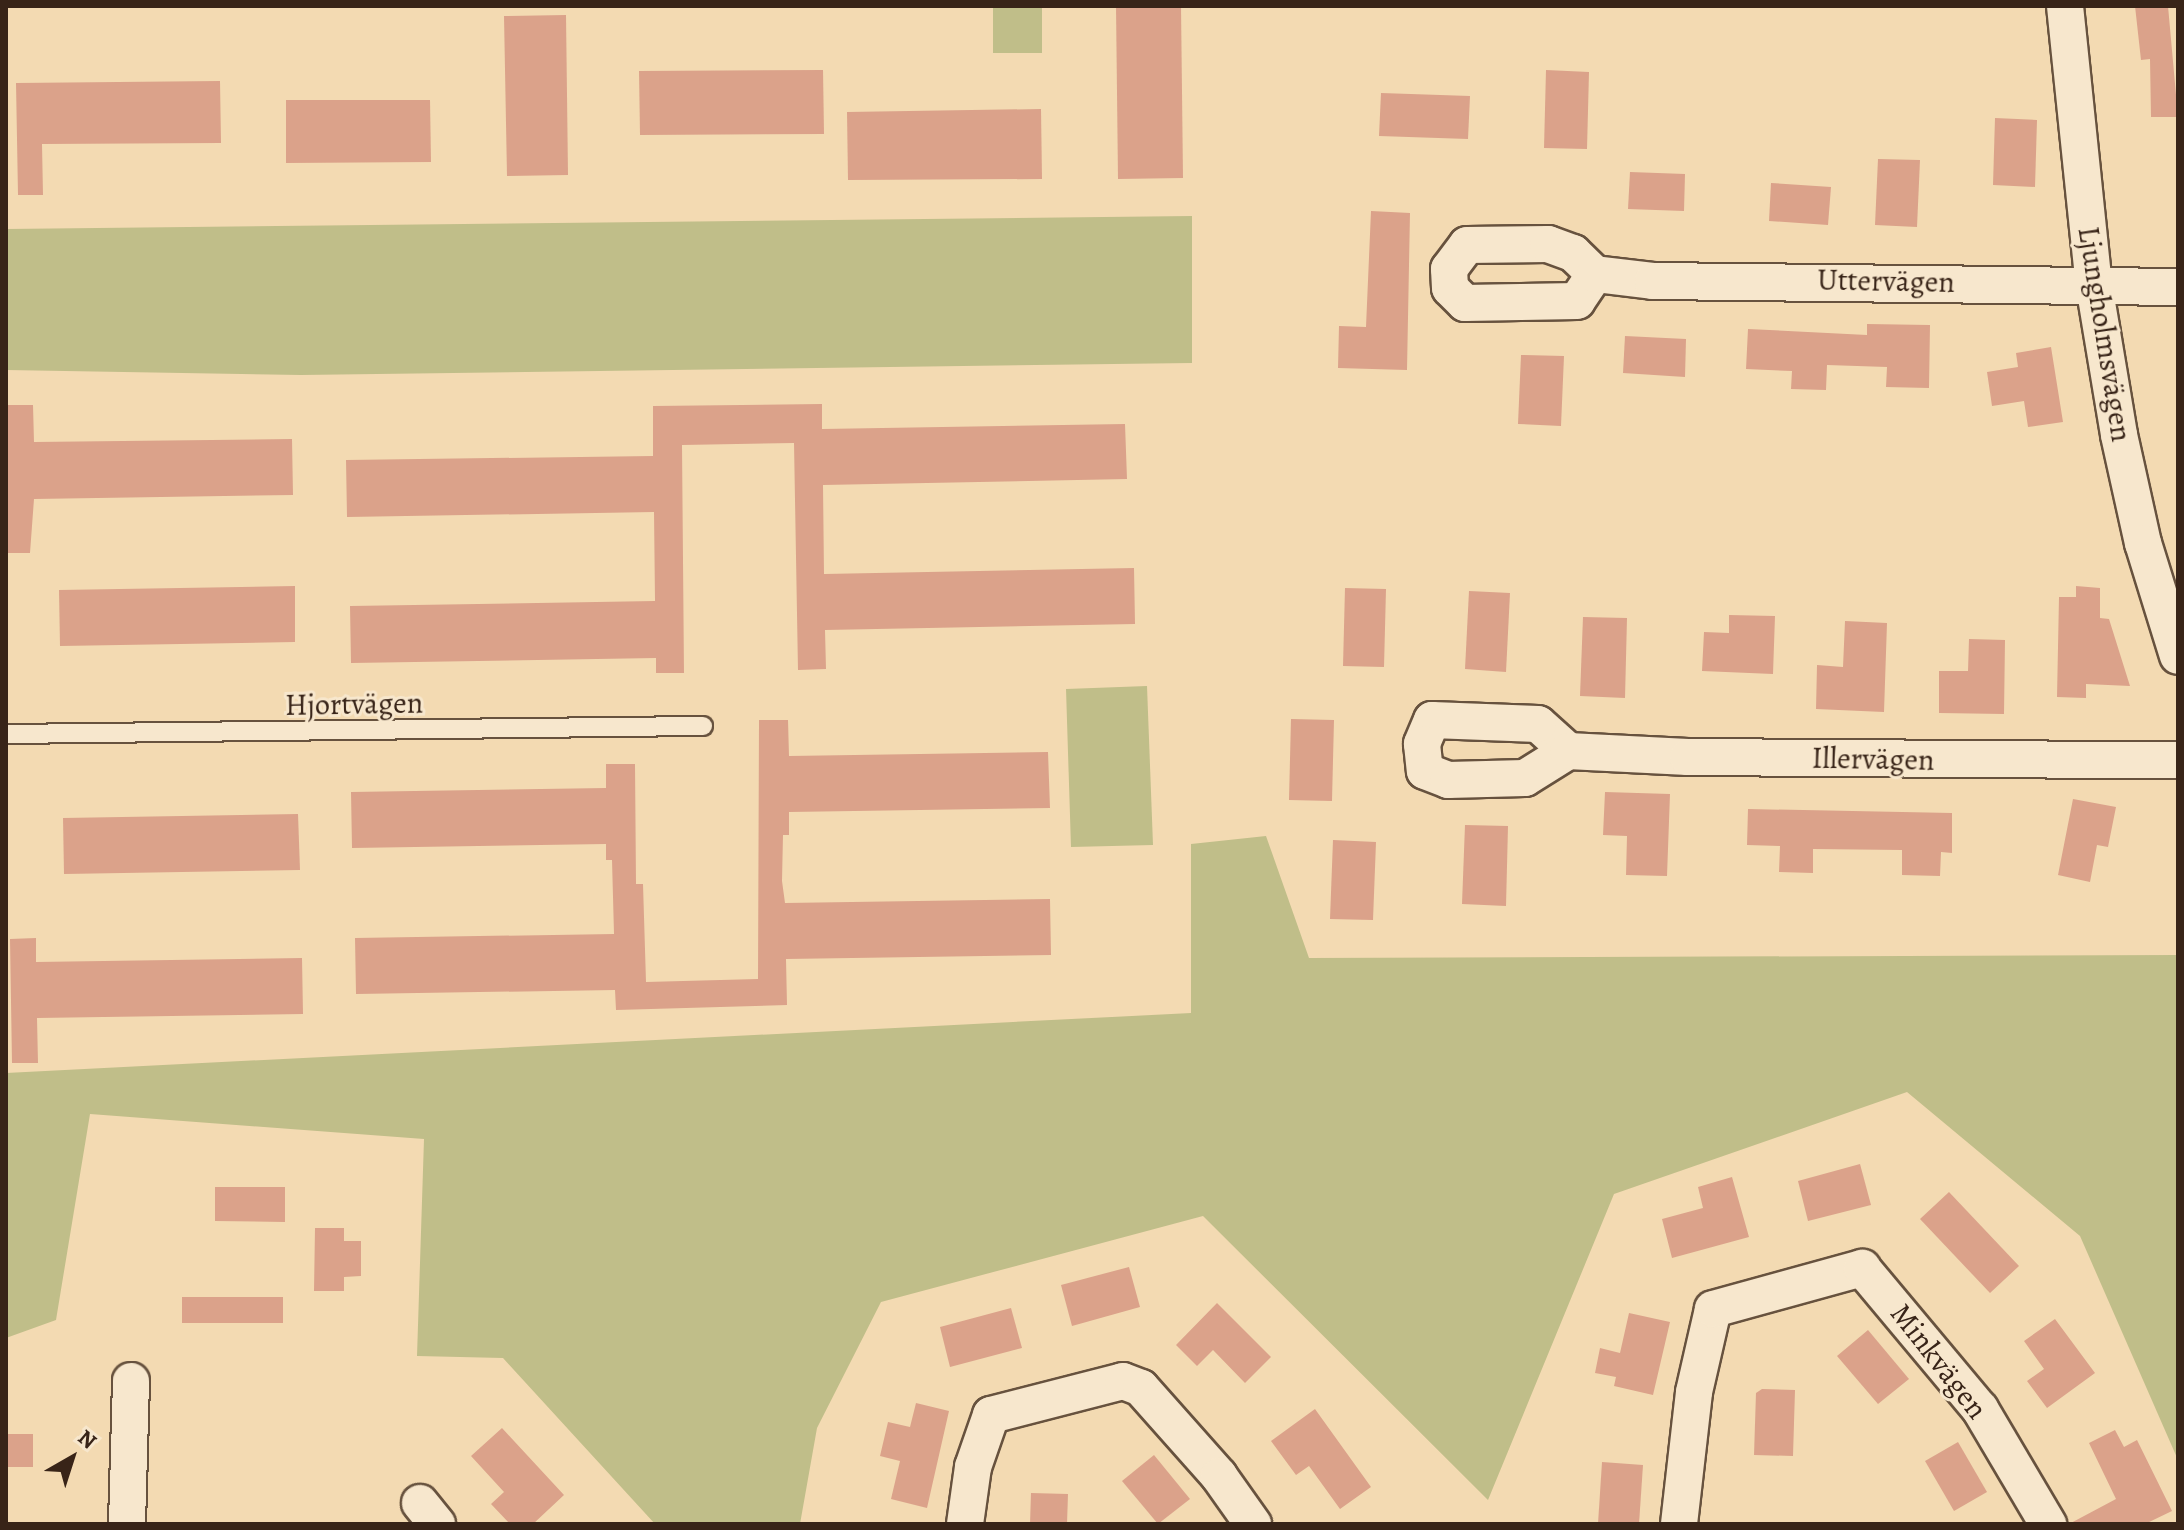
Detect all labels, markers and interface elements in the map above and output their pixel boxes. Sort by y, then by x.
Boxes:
street label: Ljungholmsvägen [2070,224,2140,444]
street label: Uttervägen [1817,262,1955,300]
street label: Hjortvägen [285,685,423,723]
street label: Illervägen [1811,740,1935,778]
street label: Minkvägen [1883,1296,1995,1426]
north arrow [32,1418,112,1498]
text: N [71,1423,103,1456]

